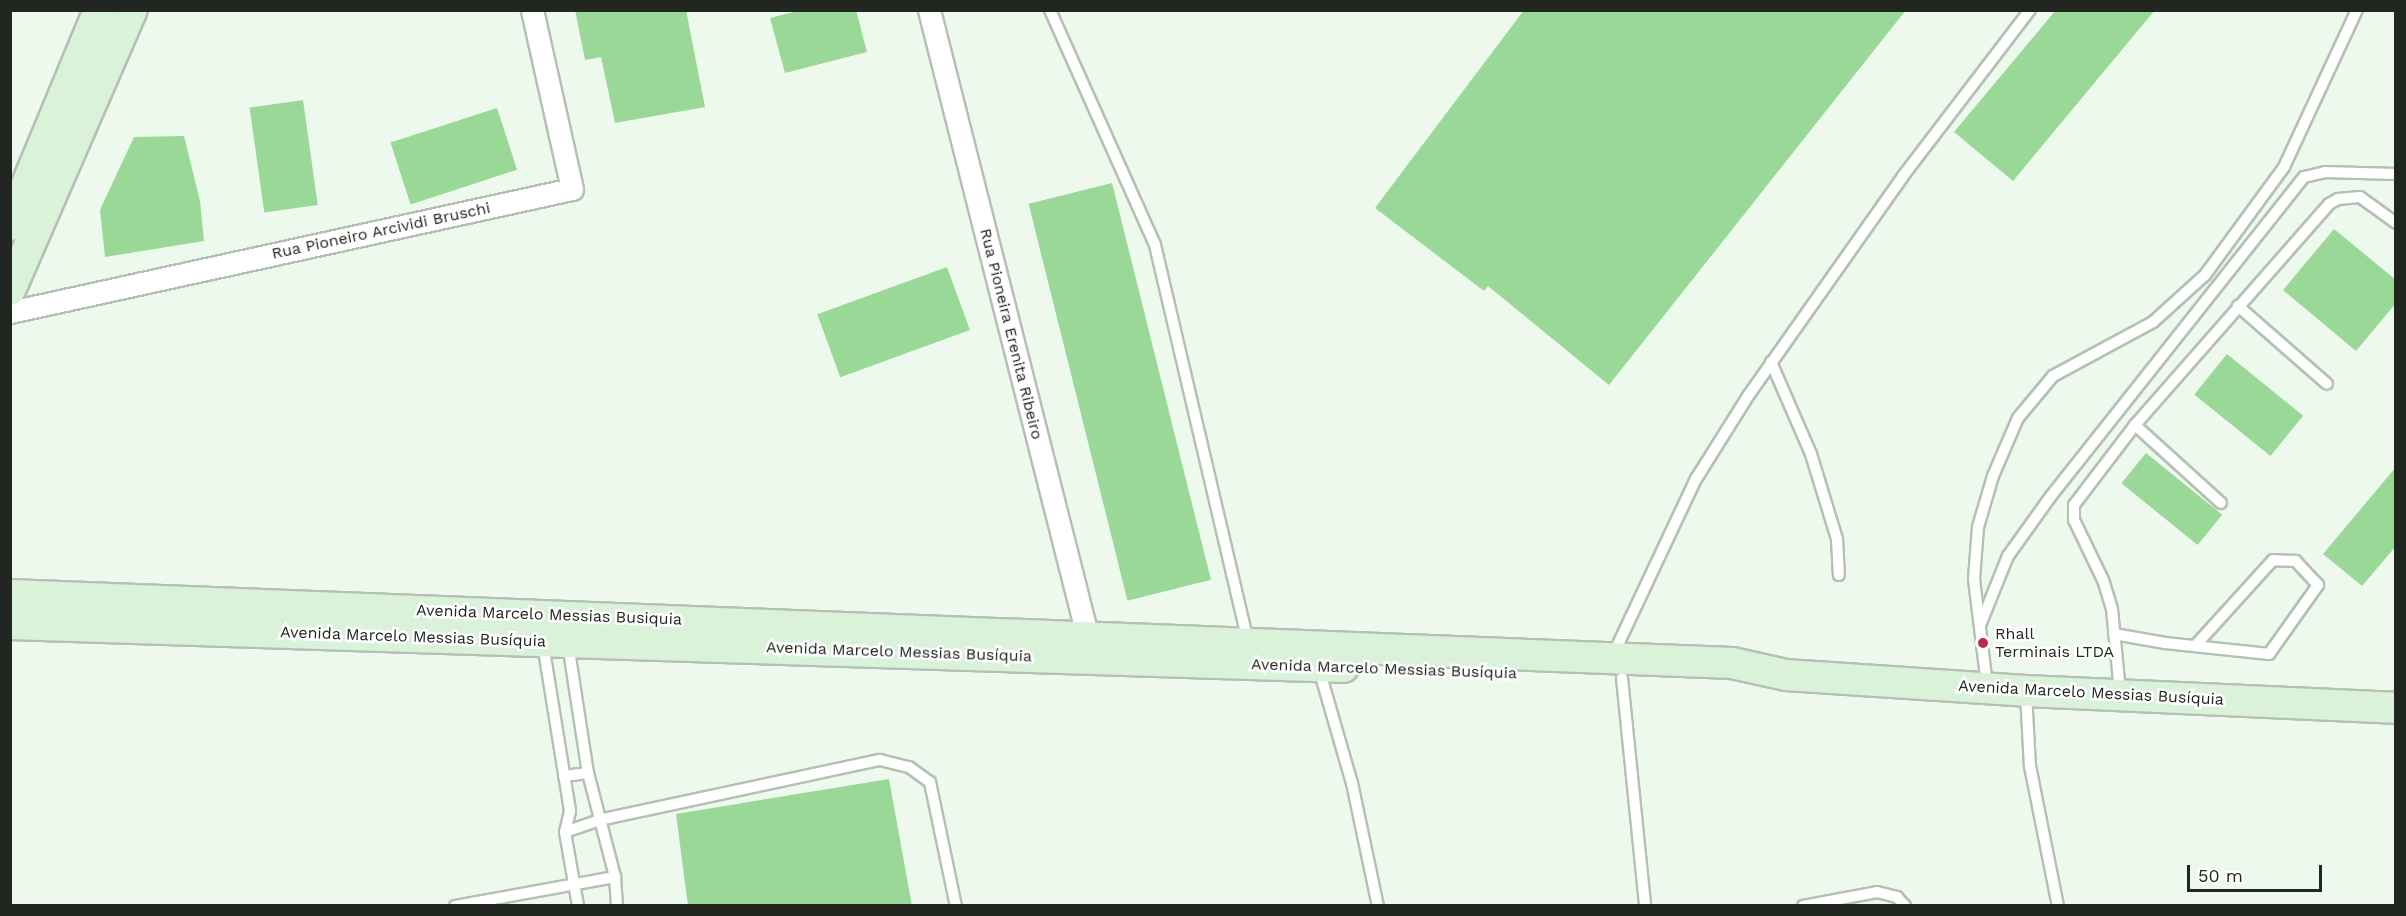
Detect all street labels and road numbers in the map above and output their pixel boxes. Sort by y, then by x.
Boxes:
street label: Rua Pioneiro Arcividi Bruschi [269,198,493,264]
street label: Rua Pioneira Erenita Ribeiro [975,226,1047,442]
street label: Avenida Marcelo Messias Busiquia [416,601,682,629]
street label: Avenida Marcelo Messias Busíquia [280,623,546,651]
street label: Avenida Marcelo Messias Busíquia [766,638,1032,666]
street label: Avenida Marcelo Messias Busíquia [1251,655,1517,683]
street label: Avenida Marcelo Messias Busíquia [1957,676,2225,710]

